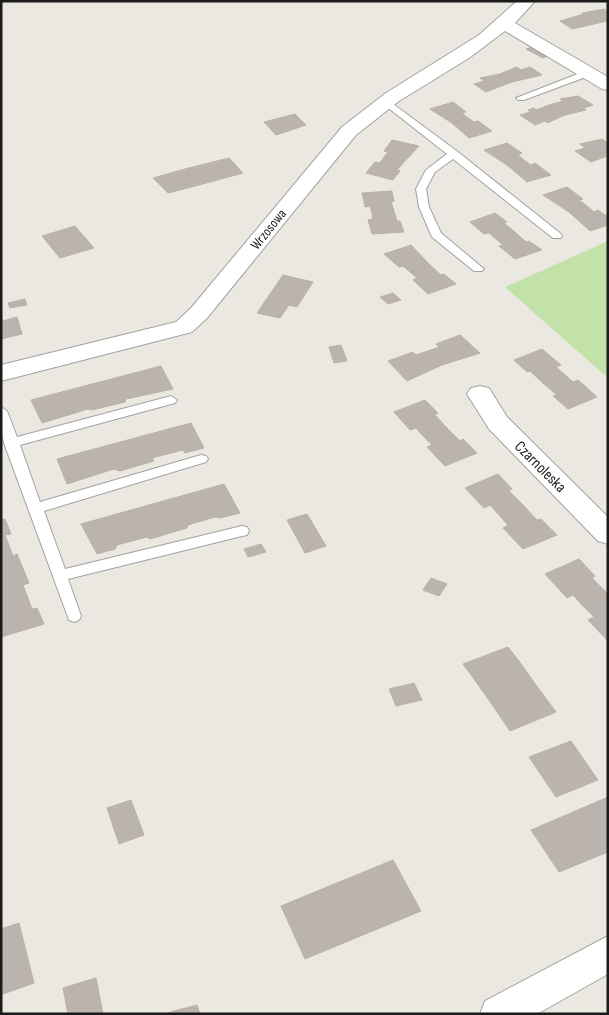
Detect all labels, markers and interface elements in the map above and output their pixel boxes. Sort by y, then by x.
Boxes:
street label: Wrzosowa [247,206,290,253]
street label: Czarnoleska [510,437,570,497]

